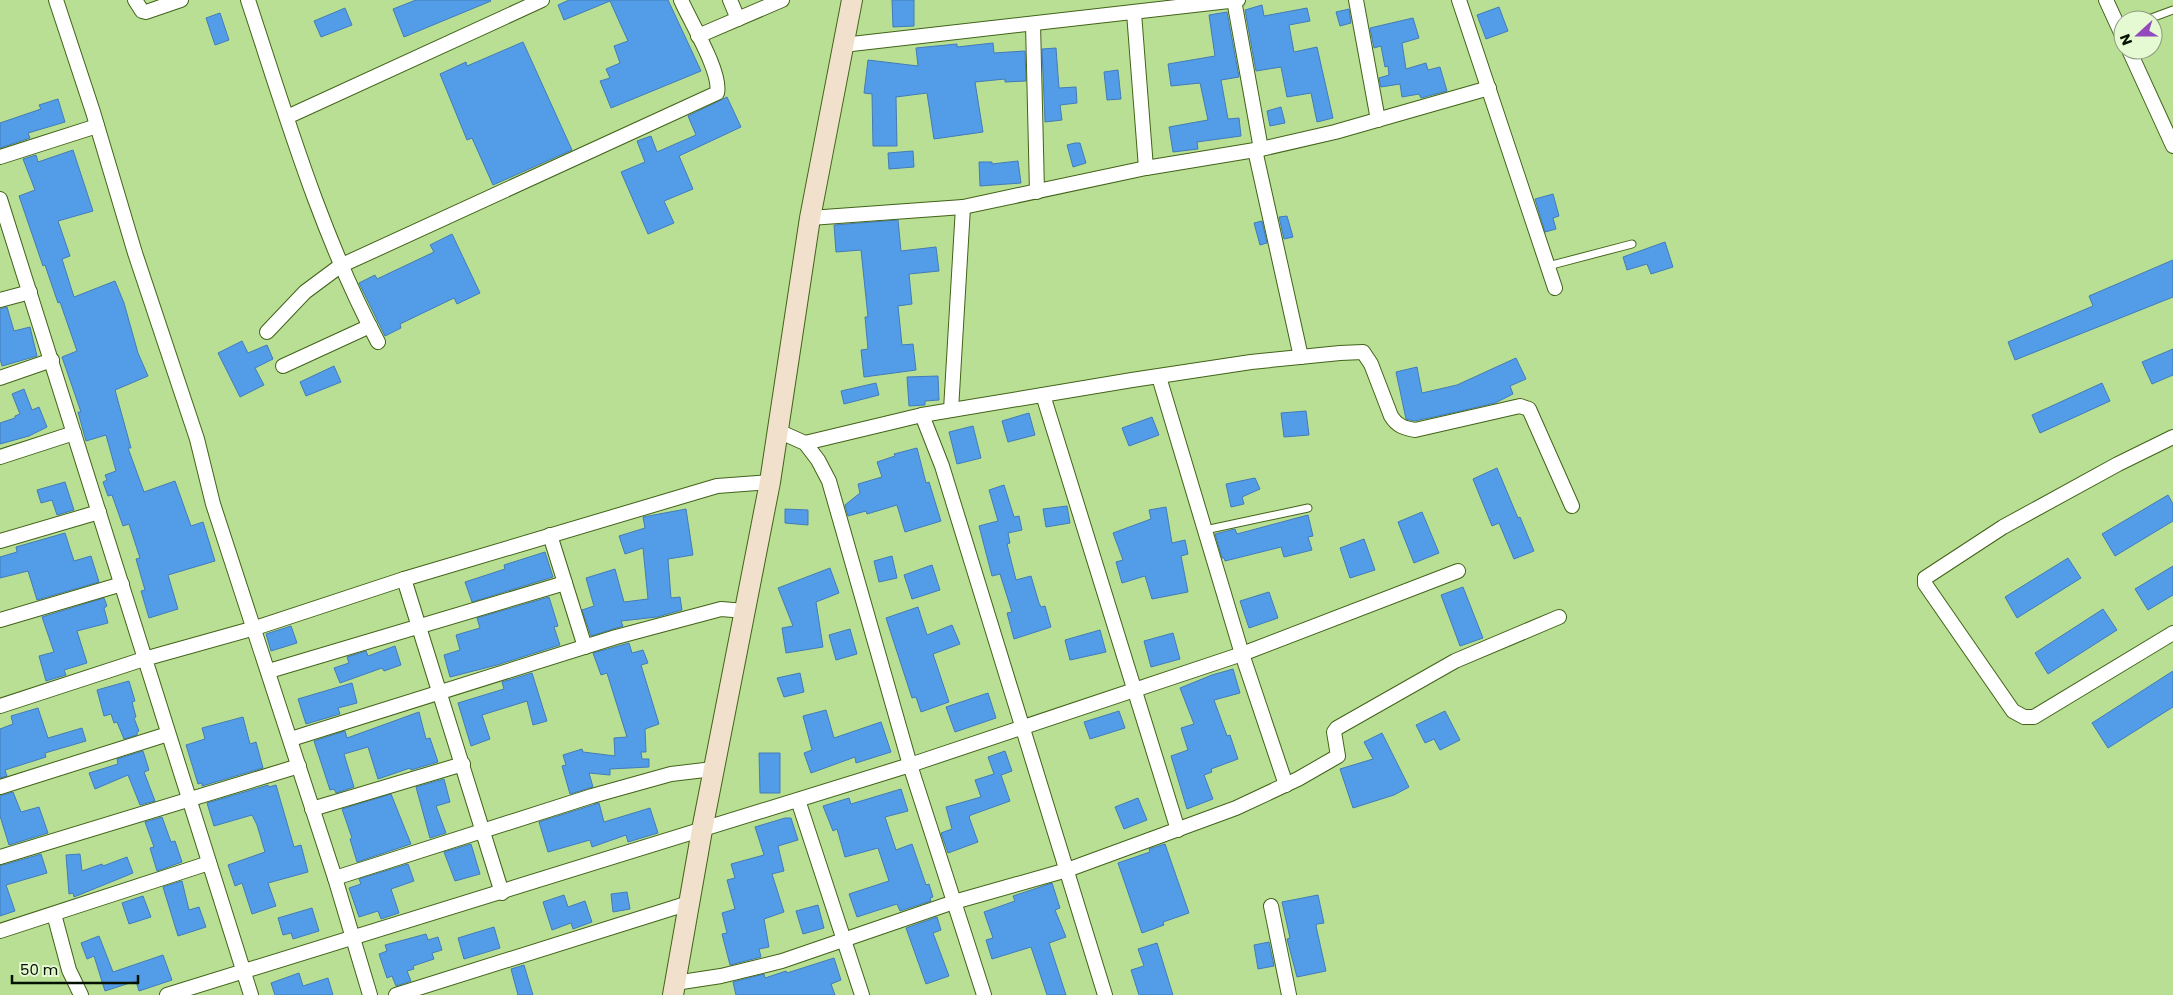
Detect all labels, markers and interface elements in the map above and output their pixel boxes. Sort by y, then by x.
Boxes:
north arrow [2113,10,2163,60]
text: N [2115,31,2137,48]
scale bar [12,952,139,984]
text: 50 m [20,959,58,980]

